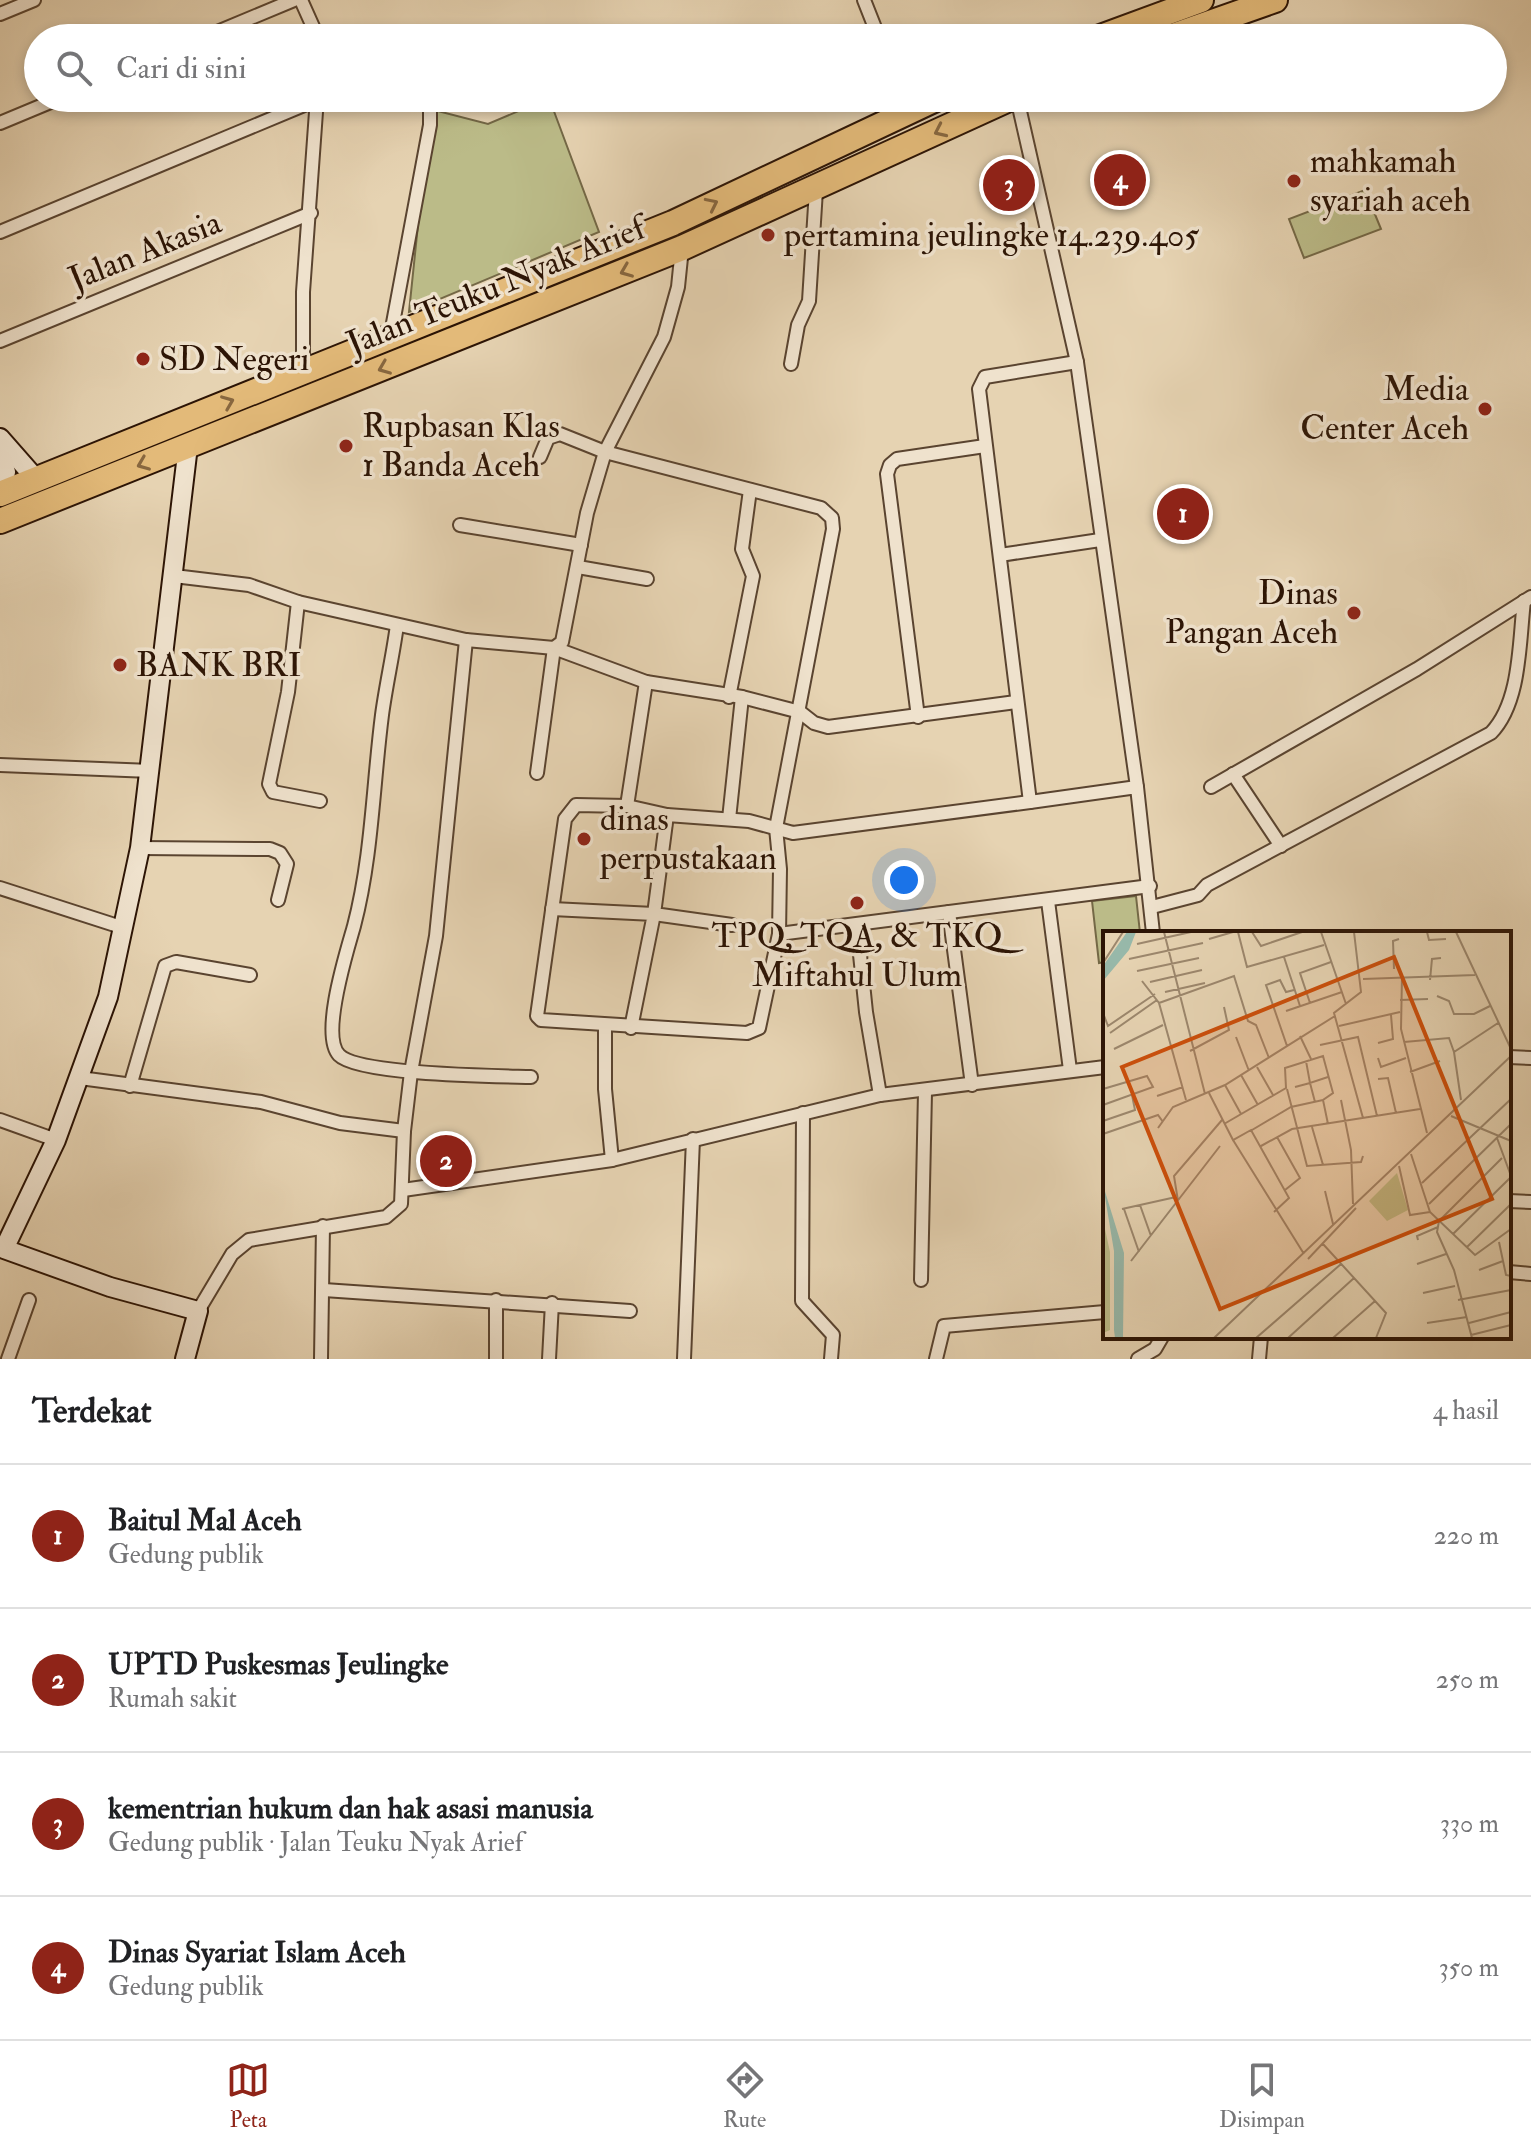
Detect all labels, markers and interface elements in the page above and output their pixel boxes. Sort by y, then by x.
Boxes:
search box [24,24,1507,112]
icon: search [52,46,96,90]
text: Cari di sini [116,50,246,87]
one-way arrow [934,121,949,137]
place label: mahkamah syariah aceh [1310,140,1471,222]
pin: 4 [1094,150,1146,210]
pin: 3 [983,155,1035,215]
marker: mahkamah syariah aceh [1285,172,1303,190]
one-way arrow [703,198,718,214]
street label: Jalan Akasia [62,201,228,301]
street label: Jalan Teuku Nyak Arief [339,205,656,366]
place label: pertamina jeulingke 14.239.405 [783,214,1199,257]
marker: pertamina jeulingke 14.239.405 [759,226,777,244]
one-way arrow [620,261,634,278]
place label: SD Negeri [159,338,309,381]
marker: SD Negeri [134,350,152,368]
one-way arrow [378,358,392,374]
place label: Media Center Aceh [1300,368,1470,450]
one-way arrow [220,396,234,412]
marker: Media Center Aceh [1476,400,1494,418]
place label: Rupbasan Klas 1 Banda Aceh [362,405,560,487]
marker: Rupbasan Klas 1 Banda Aceh [337,437,355,455]
one-way arrow [137,454,151,471]
pin: 1 [1157,484,1209,544]
place label: Dinas Pangan Aceh [1165,572,1338,654]
marker: Dinas Pangan Aceh [1345,604,1363,622]
place label: BANK BRI [136,644,301,687]
marker: BANK BRI [111,656,129,674]
place label: dinas perpustakaan [599,798,777,880]
marker: dinas perpustakaan [575,830,593,848]
your location [884,860,924,900]
marker: TPQ, TQA, & TKQ Miftahul Ulum [848,894,866,912]
place label: TPQ, TQA, & TKQ Miftahul Ulum [712,915,1024,997]
inset map [1103,931,1511,1339]
pin: 2 [420,1131,472,1191]
text: Terdekat [32,1390,152,1433]
text: 4 hasil [1433,1395,1499,1427]
text: Baitul Mal Aceh [108,1502,302,1539]
text: 1 [53,1520,63,1552]
text: 220 m [1434,1520,1499,1552]
text: Gedung publik [108,1539,264,1571]
text: UPTD Puskesmas Jeulingke [108,1646,449,1683]
text: 2 [51,1664,65,1696]
text: 250 m [1436,1664,1499,1696]
text: Rumah sakit [108,1683,237,1715]
text: kementrian hukum dan hak asasi manusia [108,1790,593,1827]
text: 3 [53,1808,63,1840]
text: 330 m [1440,1808,1499,1840]
text: Gedung publik · Jalan Teuku Nyak Arief [108,1827,523,1859]
text: Dinas Syariat Islam Aceh [108,1934,406,1971]
text: 4 [51,1952,65,1984]
text: 350 m [1439,1952,1499,1984]
text: Gedung publik [108,1971,264,2003]
tab: Peta [226,2058,270,2134]
tab: Rute [723,2058,767,2134]
tab: Disimpan [1219,2058,1305,2134]

